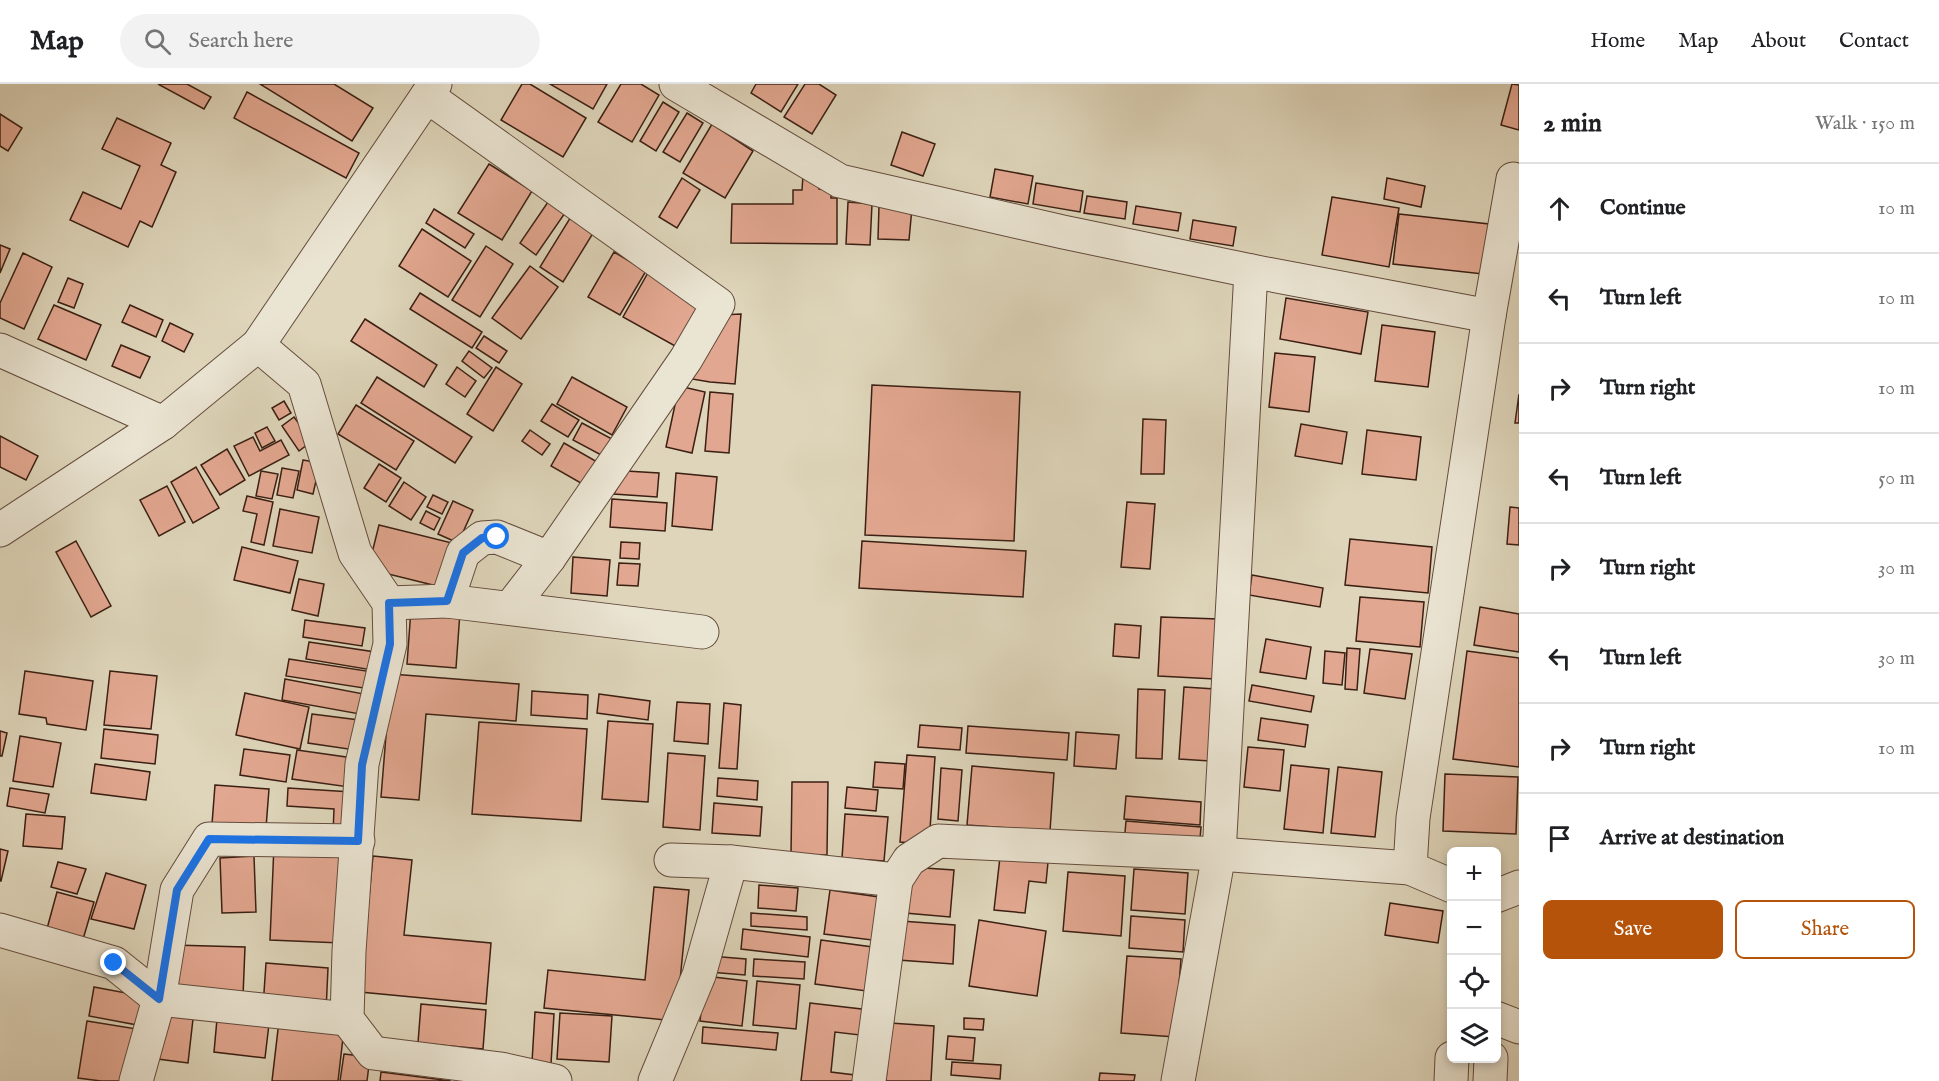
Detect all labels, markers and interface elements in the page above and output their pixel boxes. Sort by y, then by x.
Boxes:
search box [120,14,540,68]
text: Map [30,24,84,59]
icon: search [141,25,174,58]
text: Search here [189,27,293,55]
text: Home [1590,28,1645,55]
text: Map [1678,28,1718,55]
text: About [1751,28,1806,55]
text: Contact [1839,28,1909,55]
text: 2 min [1543,107,1602,140]
text: Walk · 150 m [1815,111,1915,136]
icon: ahead [1543,192,1576,225]
text: Continue [1600,194,1686,222]
text: 10 m [1878,196,1915,221]
icon: left [1543,282,1576,315]
text: Turn left [1600,284,1682,312]
text: 10 m [1878,286,1915,311]
icon: right [1543,372,1576,405]
text: Turn right [1600,374,1695,402]
text: 10 m [1878,376,1915,401]
icon: left [1543,462,1576,495]
text: Turn left [1600,464,1682,492]
text: 50 m [1878,466,1915,491]
route start [483,523,509,549]
icon: right [1543,552,1576,585]
text: Turn right [1600,554,1695,582]
text: 30 m [1878,556,1915,581]
icon: left [1543,642,1576,675]
text: Turn left [1600,644,1682,672]
text: 30 m [1878,646,1915,671]
icon: right [1543,732,1576,765]
text: Turn right [1600,734,1695,762]
text: 10 m [1878,736,1915,761]
icon: arrive [1543,822,1576,855]
text: Arrive at destination [1600,824,1784,852]
map controls [1447,847,1501,1063]
button: + [1447,847,1501,901]
button: Save [1543,900,1723,959]
button: Share [1735,900,1915,959]
button: − [1447,901,1501,955]
route end [100,949,126,975]
button: locate [1447,955,1501,1009]
button: layers [1447,1009,1501,1063]

